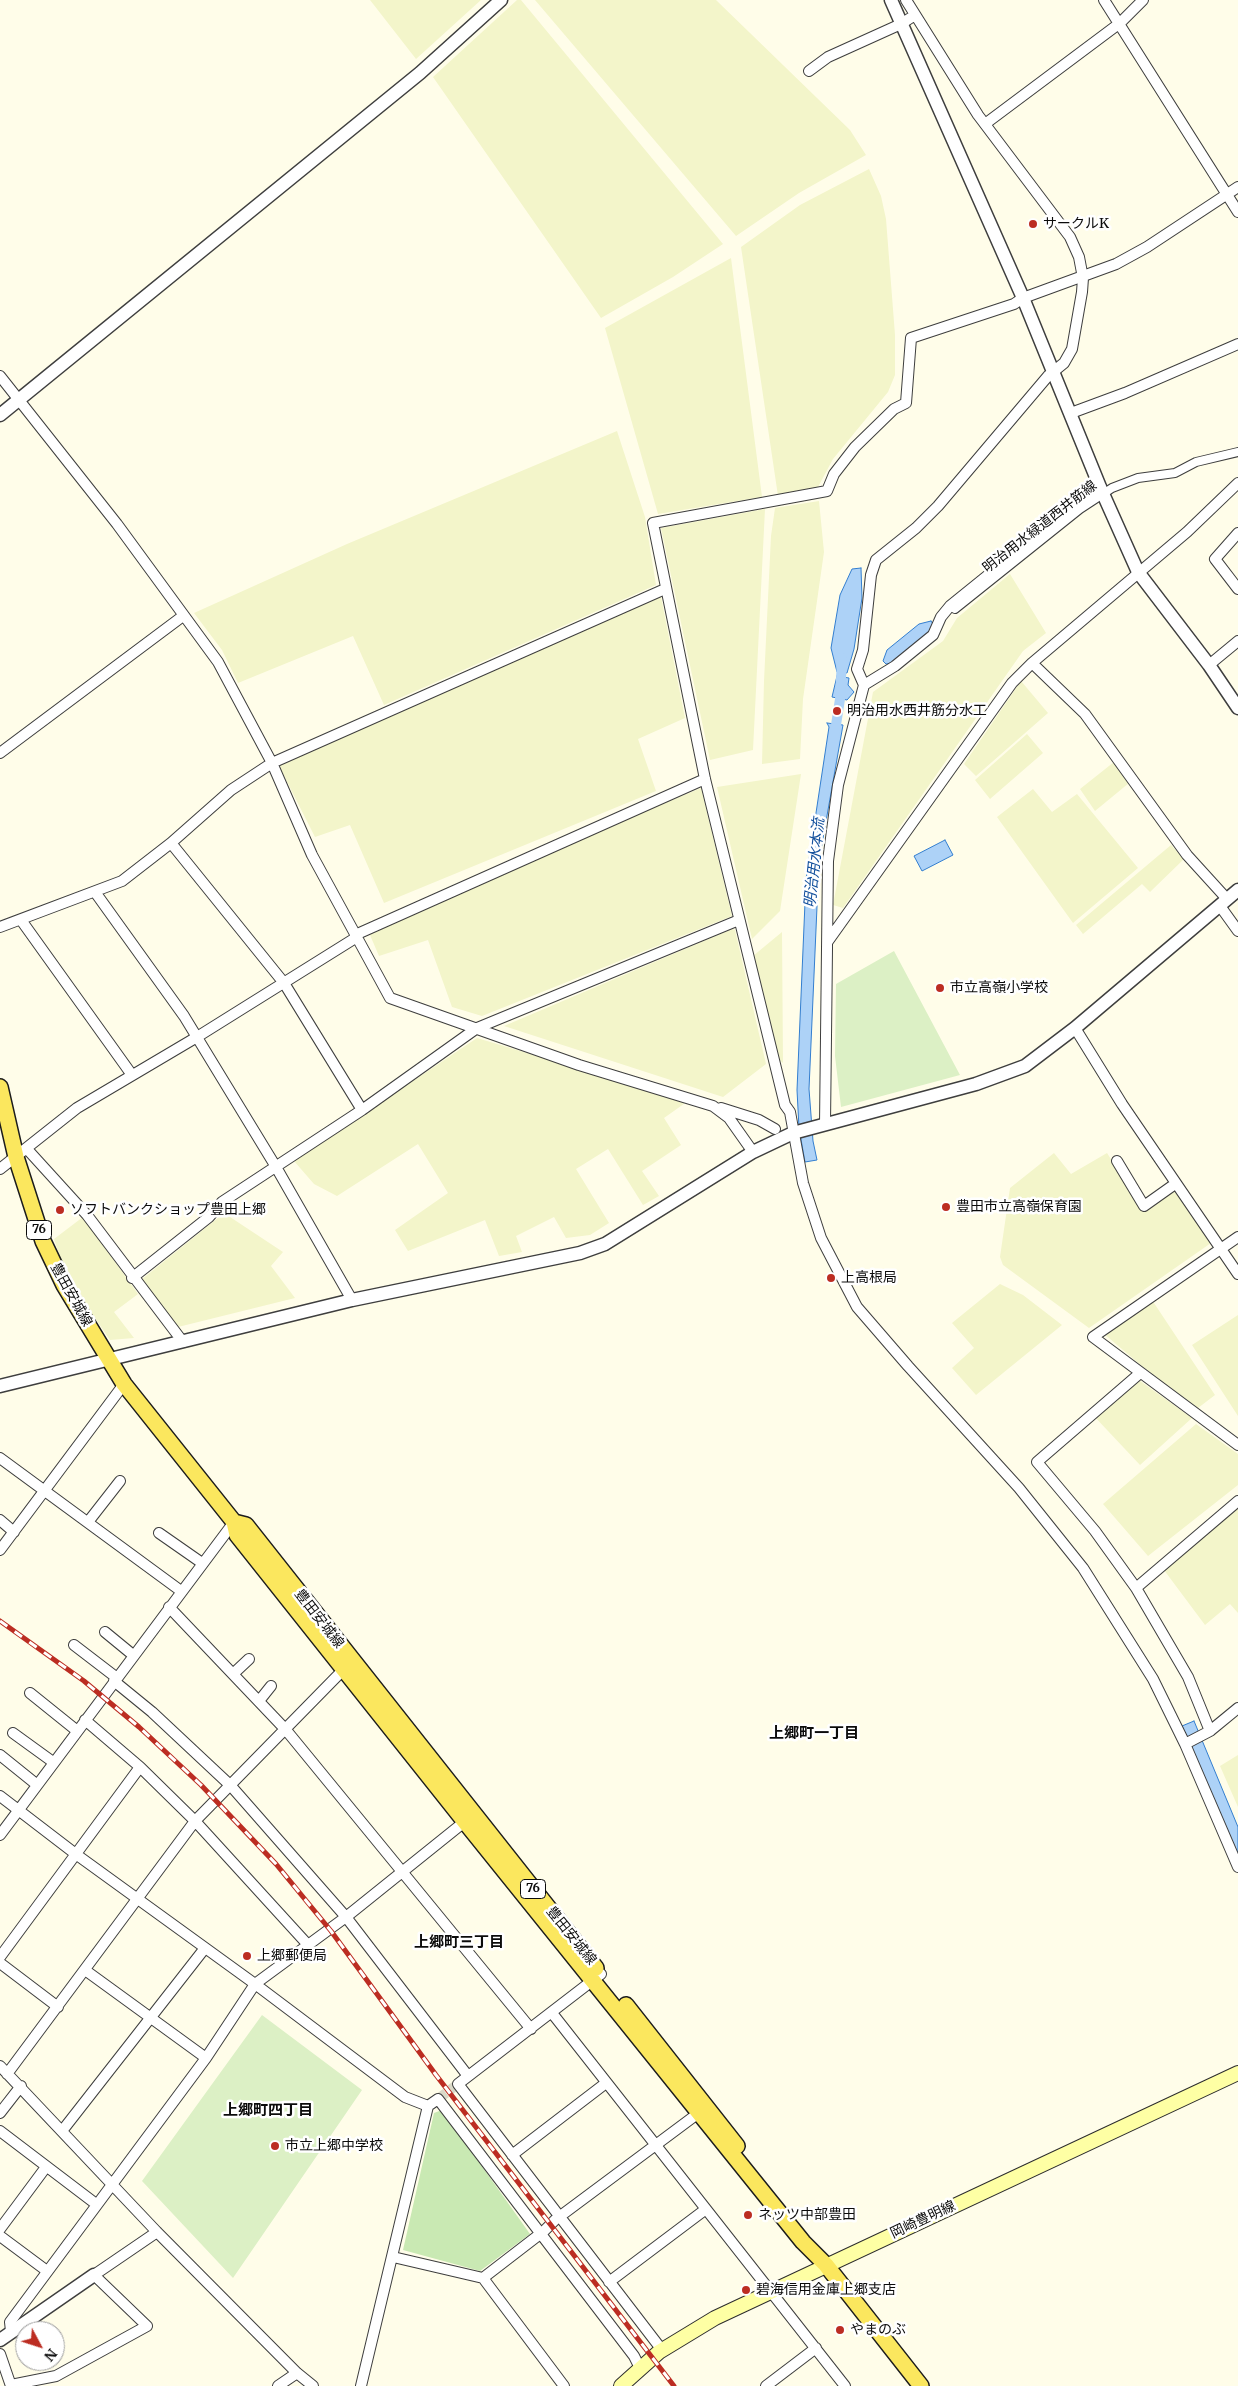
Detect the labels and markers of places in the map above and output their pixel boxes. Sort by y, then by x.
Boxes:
place label: サークルK [1043,216,1109,232]
marker: サークルK [1027,218,1039,230]
place label: 明治用水西井筋分水工 [847,703,987,719]
marker: 明治用水西井筋分水工 [831,705,843,717]
place label: 市立高嶺小学校 [950,980,1048,996]
marker: 市立高嶺小学校 [934,982,946,994]
place label: 豊田市立高嶺保育園 [956,1199,1082,1215]
marker: 豊田市立高嶺保育園 [940,1201,952,1213]
place label: ソフトバンクショップ豊田上郷 [70,1202,266,1218]
marker: ソフトバンクショップ豊田上郷 [54,1204,66,1216]
place label: 上高根局 [841,1270,897,1286]
marker: 上高根局 [825,1272,837,1284]
place label: 上郷郵便局 [257,1948,327,1964]
marker: 上郷郵便局 [241,1950,253,1962]
place label: 市立上郷中学校 [285,2138,383,2154]
marker: 市立上郷中学校 [269,2140,281,2152]
place label: ネッツ中部豊田 [758,2207,856,2223]
marker: ネッツ中部豊田 [742,2209,754,2221]
place label: 碧海信用金庫上郷支店 [756,2282,896,2298]
marker: 碧海信用金庫上郷支店 [740,2284,752,2296]
place label: やまのぶ [850,2322,906,2338]
marker: やまのぶ [834,2324,846,2336]

